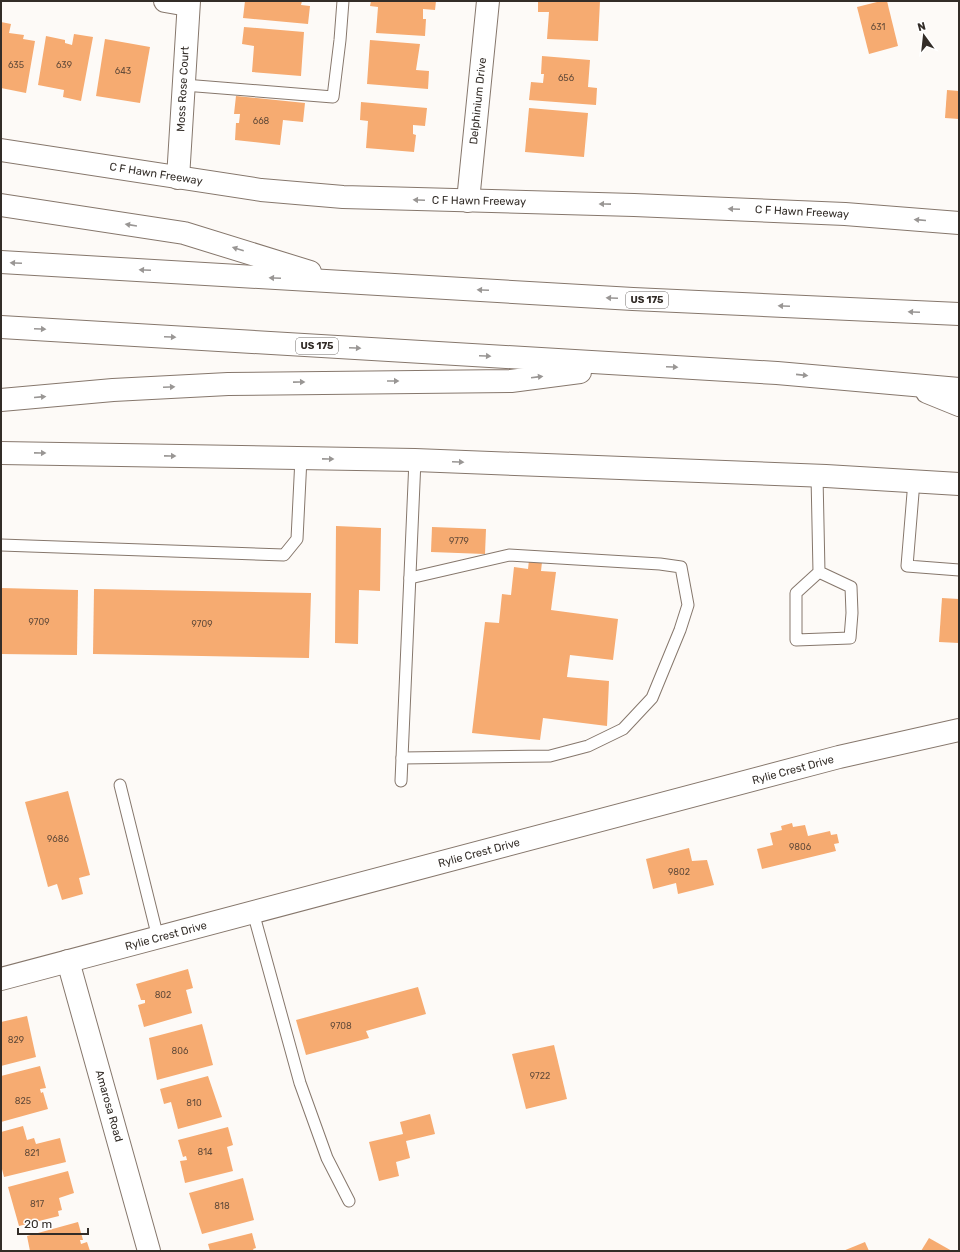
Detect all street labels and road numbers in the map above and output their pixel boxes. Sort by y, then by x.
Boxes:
street label: Moss Rose Court [174,45,192,132]
street label: Delphinium Drive [467,57,489,145]
street label: C F Hawn Freeway [108,160,204,188]
street label: C F Hawn Freeway [432,194,526,208]
street label: C F Hawn Freeway [755,203,849,221]
road number: US 175 [626,292,668,308]
road number: US 175 [296,338,338,354]
street label: Rylie Crest Drive [751,753,835,787]
street label: Rylie Crest Drive [437,836,521,870]
street label: Rylie Crest Drive [124,919,208,953]
street label: Amarosa Road [93,1069,125,1143]

